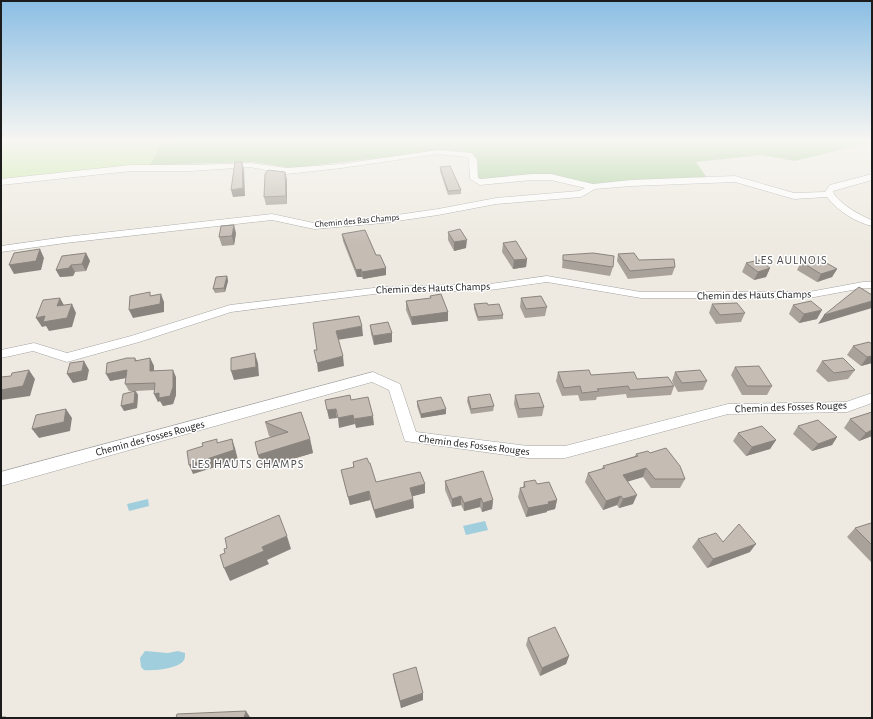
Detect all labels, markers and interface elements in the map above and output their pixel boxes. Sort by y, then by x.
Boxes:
street label: Chemin des Bas Champs [314,213,400,229]
district label: LES AULNOIS [754,254,828,266]
street label: Chemin des Hauts Champs [376,281,490,295]
street label: Chemin des Hauts Champs [697,289,811,301]
street label: Chemin des Fosses Rouges [735,400,847,414]
street label: Chemin des Fosses Rouges [94,418,206,458]
street label: Chemin des Fosses Rouges [418,433,530,457]
district label: LES HAUTS CHAMPS [192,458,304,470]

